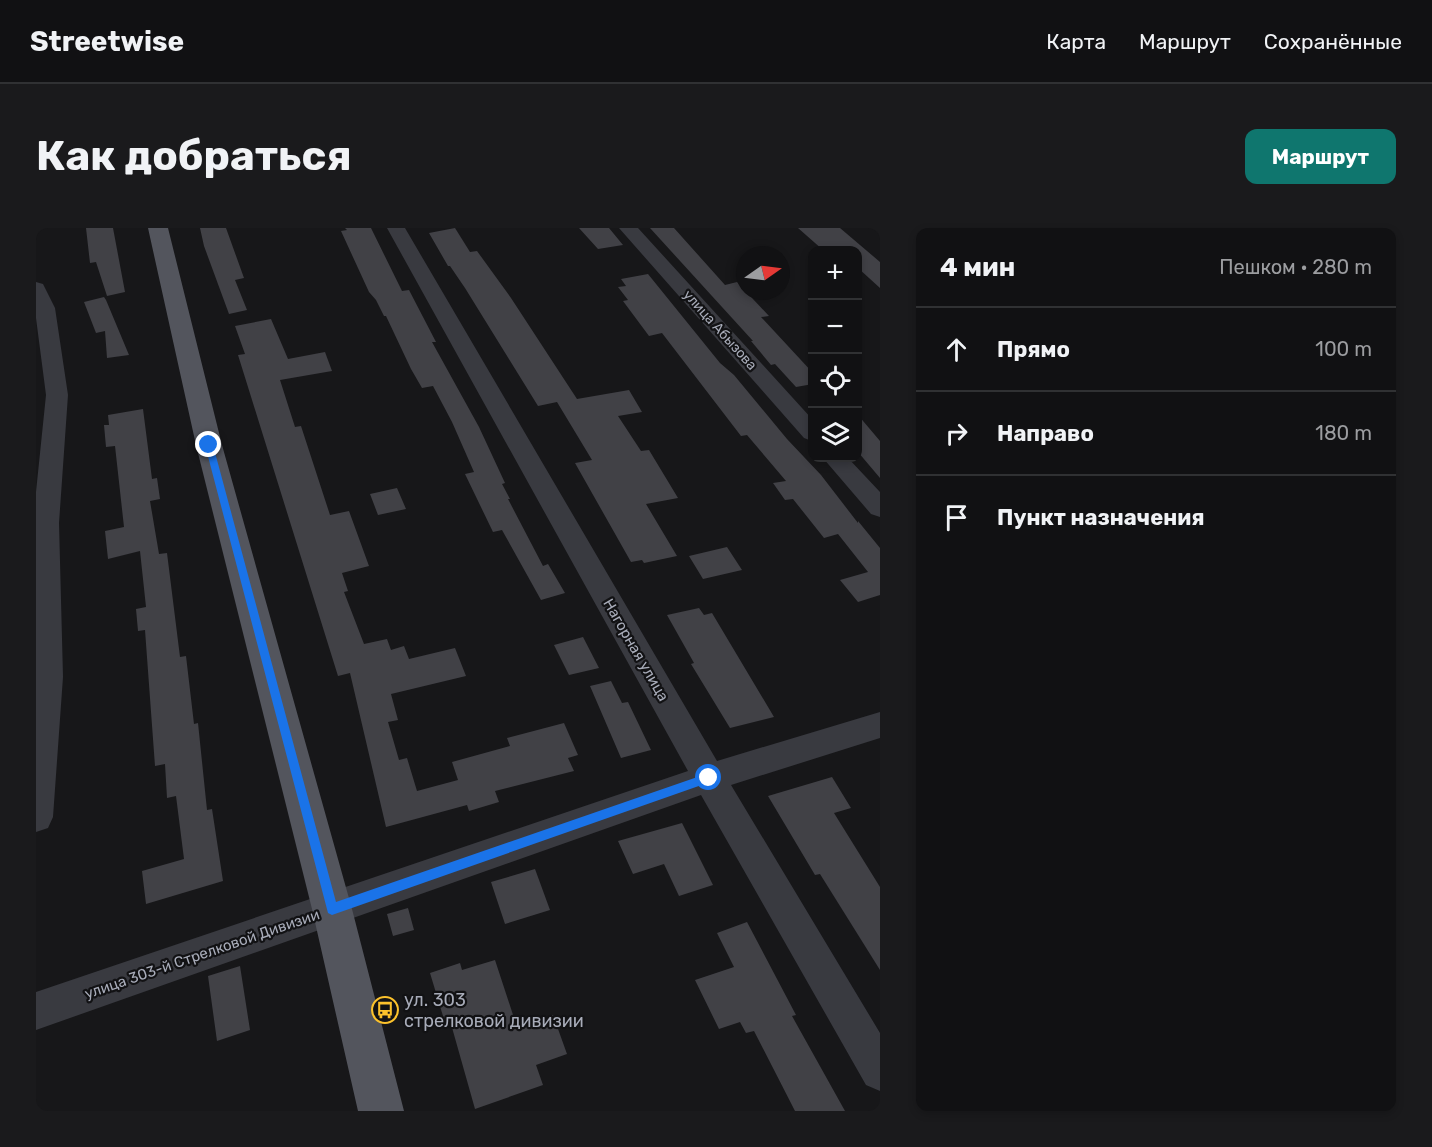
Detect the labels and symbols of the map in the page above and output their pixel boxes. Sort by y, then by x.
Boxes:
north arrow [736,246,790,300]
street label: улица Абызова [680,286,760,374]
route end [195,431,221,457]
street label: Нагорная улица [599,596,673,704]
route start [695,764,721,790]
street label: улица 303-й Стрелковой Дивизии [82,905,322,1003]
place label: ул. 303 стрелковой дивизии [404,989,584,1032]
bus stop icon: ул. 303 стрелковой дивизии [370,995,400,1025]

